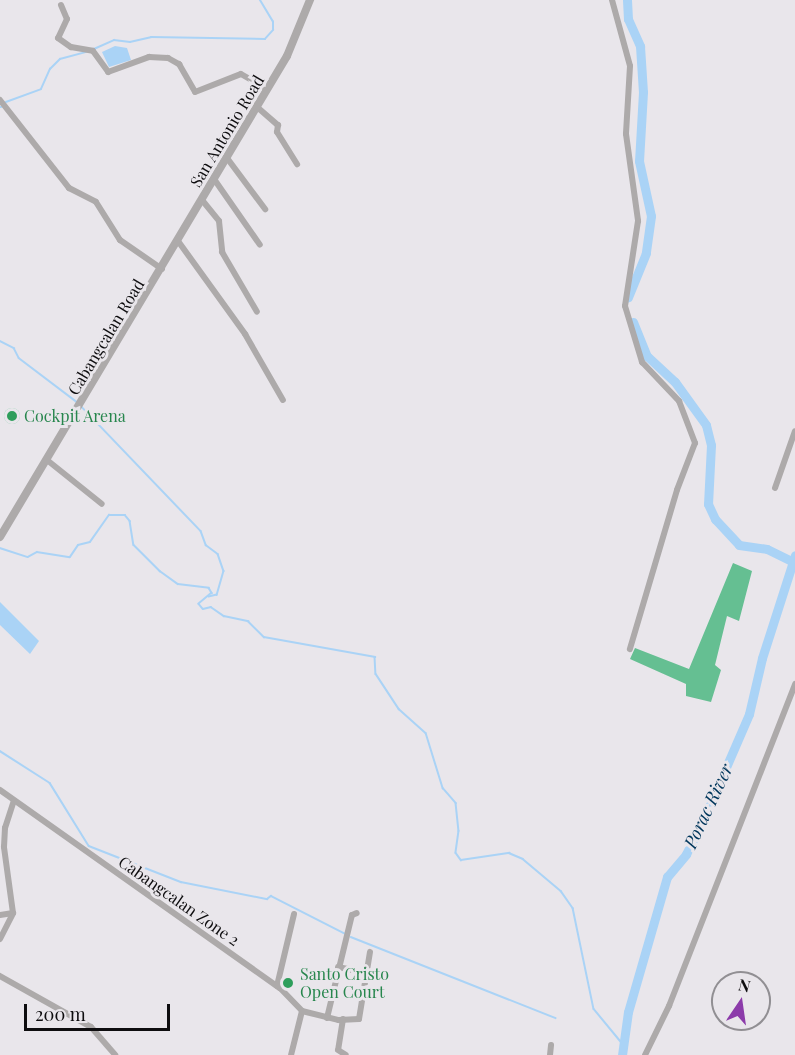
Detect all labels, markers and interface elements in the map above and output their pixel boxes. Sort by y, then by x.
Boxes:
street label: San Antonio Road [186,71,268,191]
street label: Cabangcalan Road [64,276,148,398]
place label: Cockpit Arena [24,406,126,426]
marker: Cockpit Arena [5,409,19,423]
water label: Porac River [679,760,737,852]
street label: Cabangcalan Zone 2 [115,852,243,950]
place label: Santo Cristo Open Court [300,964,389,1002]
north arrow [711,971,771,1031]
text: N [737,973,753,996]
marker: Santo Cristo Open Court [281,976,295,990]
scale bar [27,992,172,1030]
text: 200 m [35,1002,86,1026]

